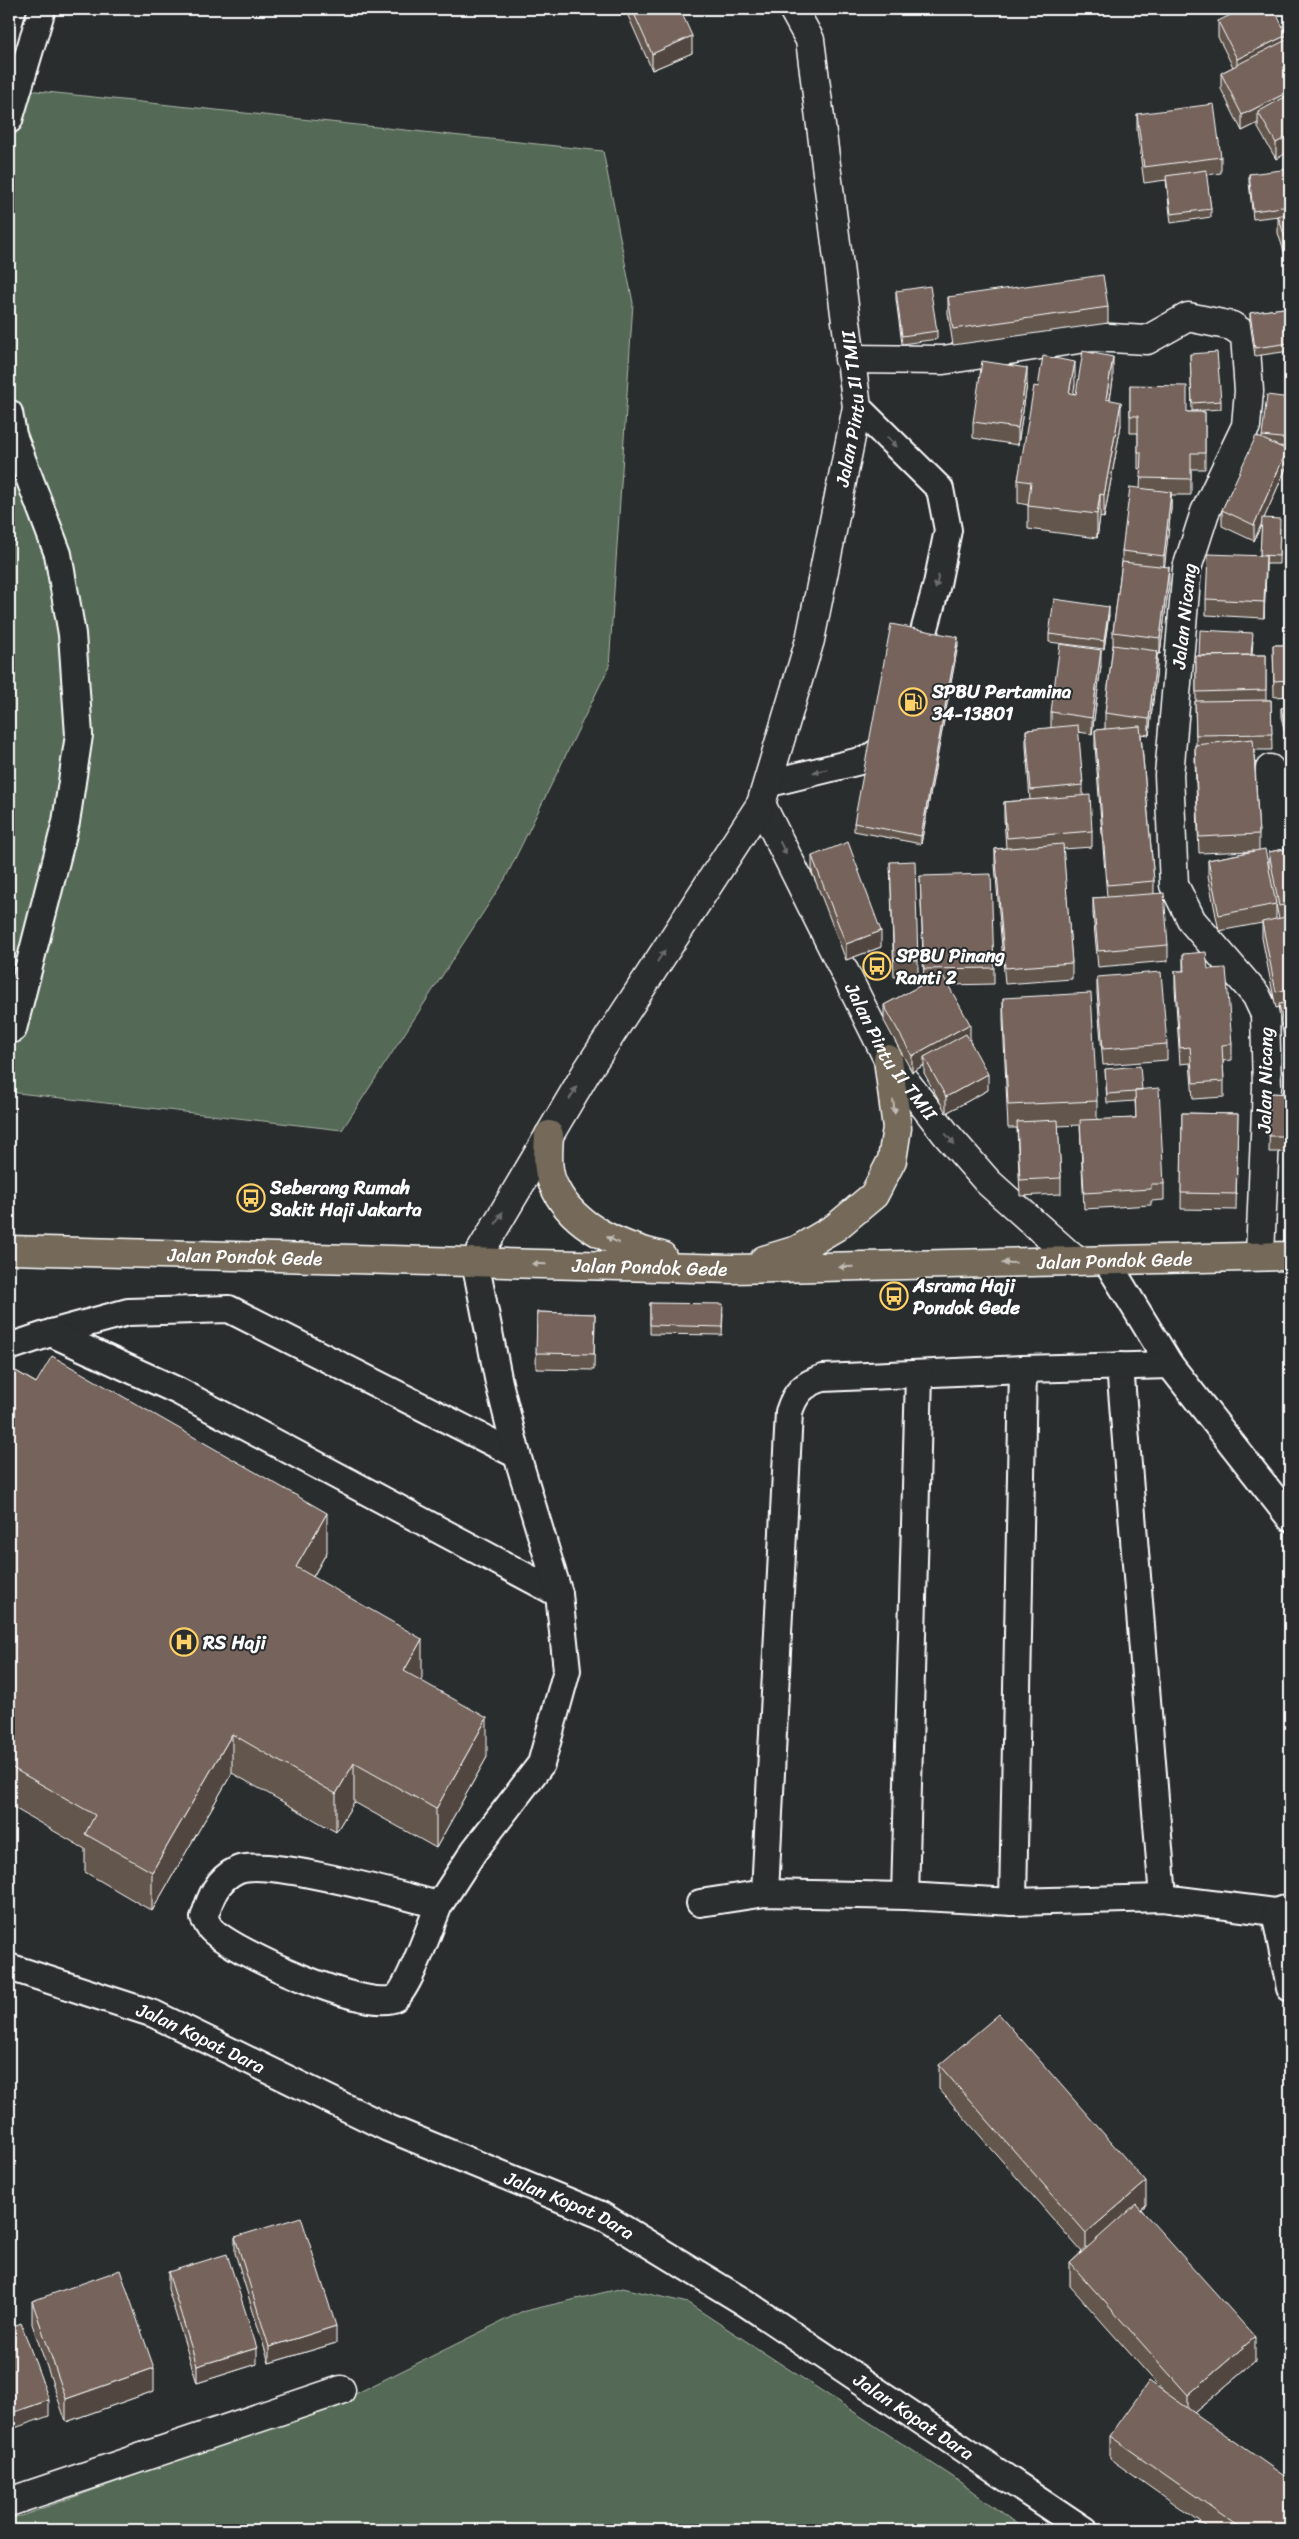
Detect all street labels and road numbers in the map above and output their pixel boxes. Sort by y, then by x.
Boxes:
street label: Jalan Pintu II TMII [825,327,874,490]
street label: Jalan Nicang [1162,561,1206,671]
street label: Jalan Pintu II TMII [836,976,947,1129]
street label: Jalan Nicang [1248,1026,1282,1134]
street label: Jalan Pondok Gede [166,1238,323,1275]
street label: Jalan Pondok Gede [1036,1242,1193,1278]
street label: Jalan Pondok Gede [571,1248,728,1285]
street label: Jalan Kopat Dara [132,1993,272,2083]
street label: Jalan Kopat Dara [499,2161,642,2249]
street label: Jalan Kopat Dara [846,2363,982,2469]

